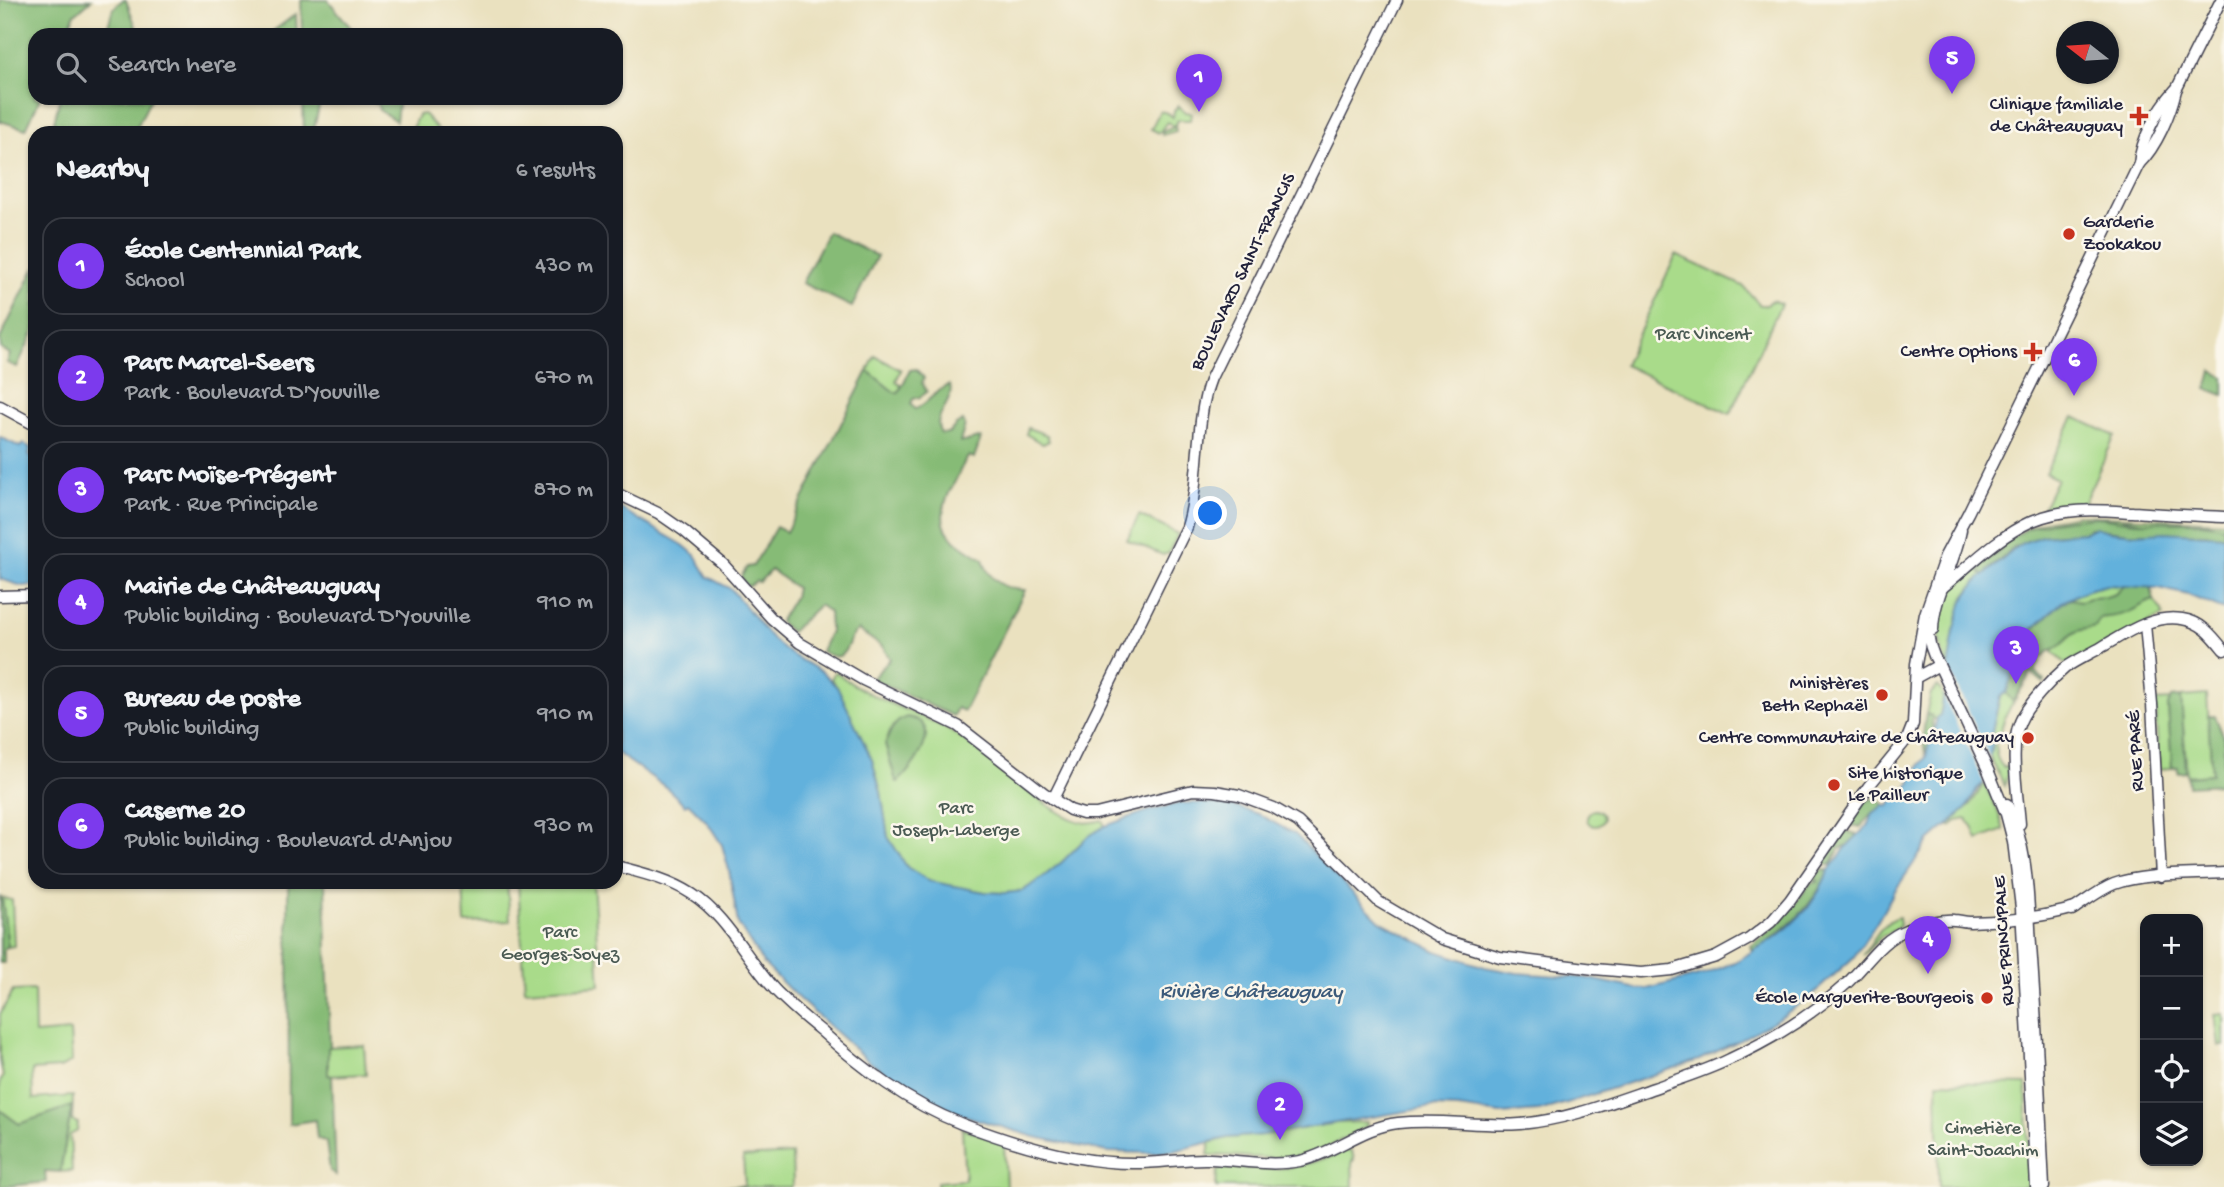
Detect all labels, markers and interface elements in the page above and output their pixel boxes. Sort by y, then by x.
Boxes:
north arrow [2056,21,2119,84]
search box [28,28,623,105]
pin: 5 [1929,36,1975,94]
icon: search [52,48,90,86]
text: Search here [108,51,236,82]
pin: 1 [1176,54,1222,112]
place label: Clinique familiale de Châteauguay [1990,94,2124,139]
marker: Clinique familiale de Châteauguay [2129,106,2149,126]
text: Nearby [56,154,149,189]
text: 6 results [516,158,595,185]
street label: BOULEVARD SAINT-FRANCIS [1186,169,1302,375]
place label: Garderie Zookakou [2083,212,2161,257]
marker: Garderie Zookakou [2061,226,2077,242]
text: École Centennial Park [125,237,359,268]
text: 1 [76,253,86,280]
text: 430 m [535,253,593,280]
text: School [125,268,185,295]
park label: Parc Vincent [1654,324,1753,347]
pin: 6 [2051,338,2097,396]
place label: Centre Options [1901,341,2018,364]
marker: Centre Options [2023,342,2043,362]
text: Parc Marcel-Seers [125,349,313,380]
text: 2 [75,365,87,392]
text: 670 m [535,365,593,392]
text: Park · Boulevard D'Youville [125,380,380,407]
text: Parc Moïse-Prégent [125,461,334,492]
text: 3 [75,477,87,504]
text: 870 m [534,477,593,504]
text: Park · Rue Principale [125,492,318,519]
your location [1193,496,1227,530]
text: Mairie de Châteauguay [125,573,380,604]
text: 4 [76,589,86,616]
text: 910 m [537,589,593,616]
text: Public building · Boulevard D'Youville [125,604,470,631]
pin: 3 [1993,626,2039,684]
place label: Ministères Beth Rephaël [1761,673,1869,718]
text: Bureau de poste [125,685,301,716]
marker: Ministères Beth Rephaël [1874,687,1890,703]
text: 5 [75,701,87,728]
text: 910 m [537,701,593,728]
street label: RUE PARÉ [2123,709,2151,792]
text: Public building [125,716,259,743]
place label: Centre communautaire de Châteauguay [1699,727,2015,750]
marker: Centre communautaire de Châteauguay [2020,730,2036,746]
place label: Site historique Le Pailleur [1848,763,1963,808]
marker: Site historique Le Pailleur [1826,777,1842,793]
text: Caserne 20 [125,797,245,828]
park label: Parc Joseph-Laberge [893,798,1020,843]
text: 6 [75,813,87,840]
text: 930 m [535,813,593,840]
text: Public building · Boulevard d'Anjou [125,828,452,855]
street label: RUE PRINCIPALE [1989,874,2021,1007]
map controls [2140,914,2203,1166]
button: + [2140,914,2203,977]
pin: 4 [1905,916,1951,974]
park label: Parc Georges-Soyez [501,922,620,967]
button: − [2140,977,2203,1040]
water label: Rivière Châteauguay [1160,981,1344,1006]
place label: École Marguerite-Bourgeois [1755,987,1974,1010]
marker: École Marguerite-Bourgeois [1979,990,1995,1006]
button: locate [2140,1040,2203,1103]
pin: 2 [1257,1082,1303,1140]
button: layers [2140,1103,2203,1166]
park label: Cimetière Saint-Joachim [1928,1118,2039,1163]

